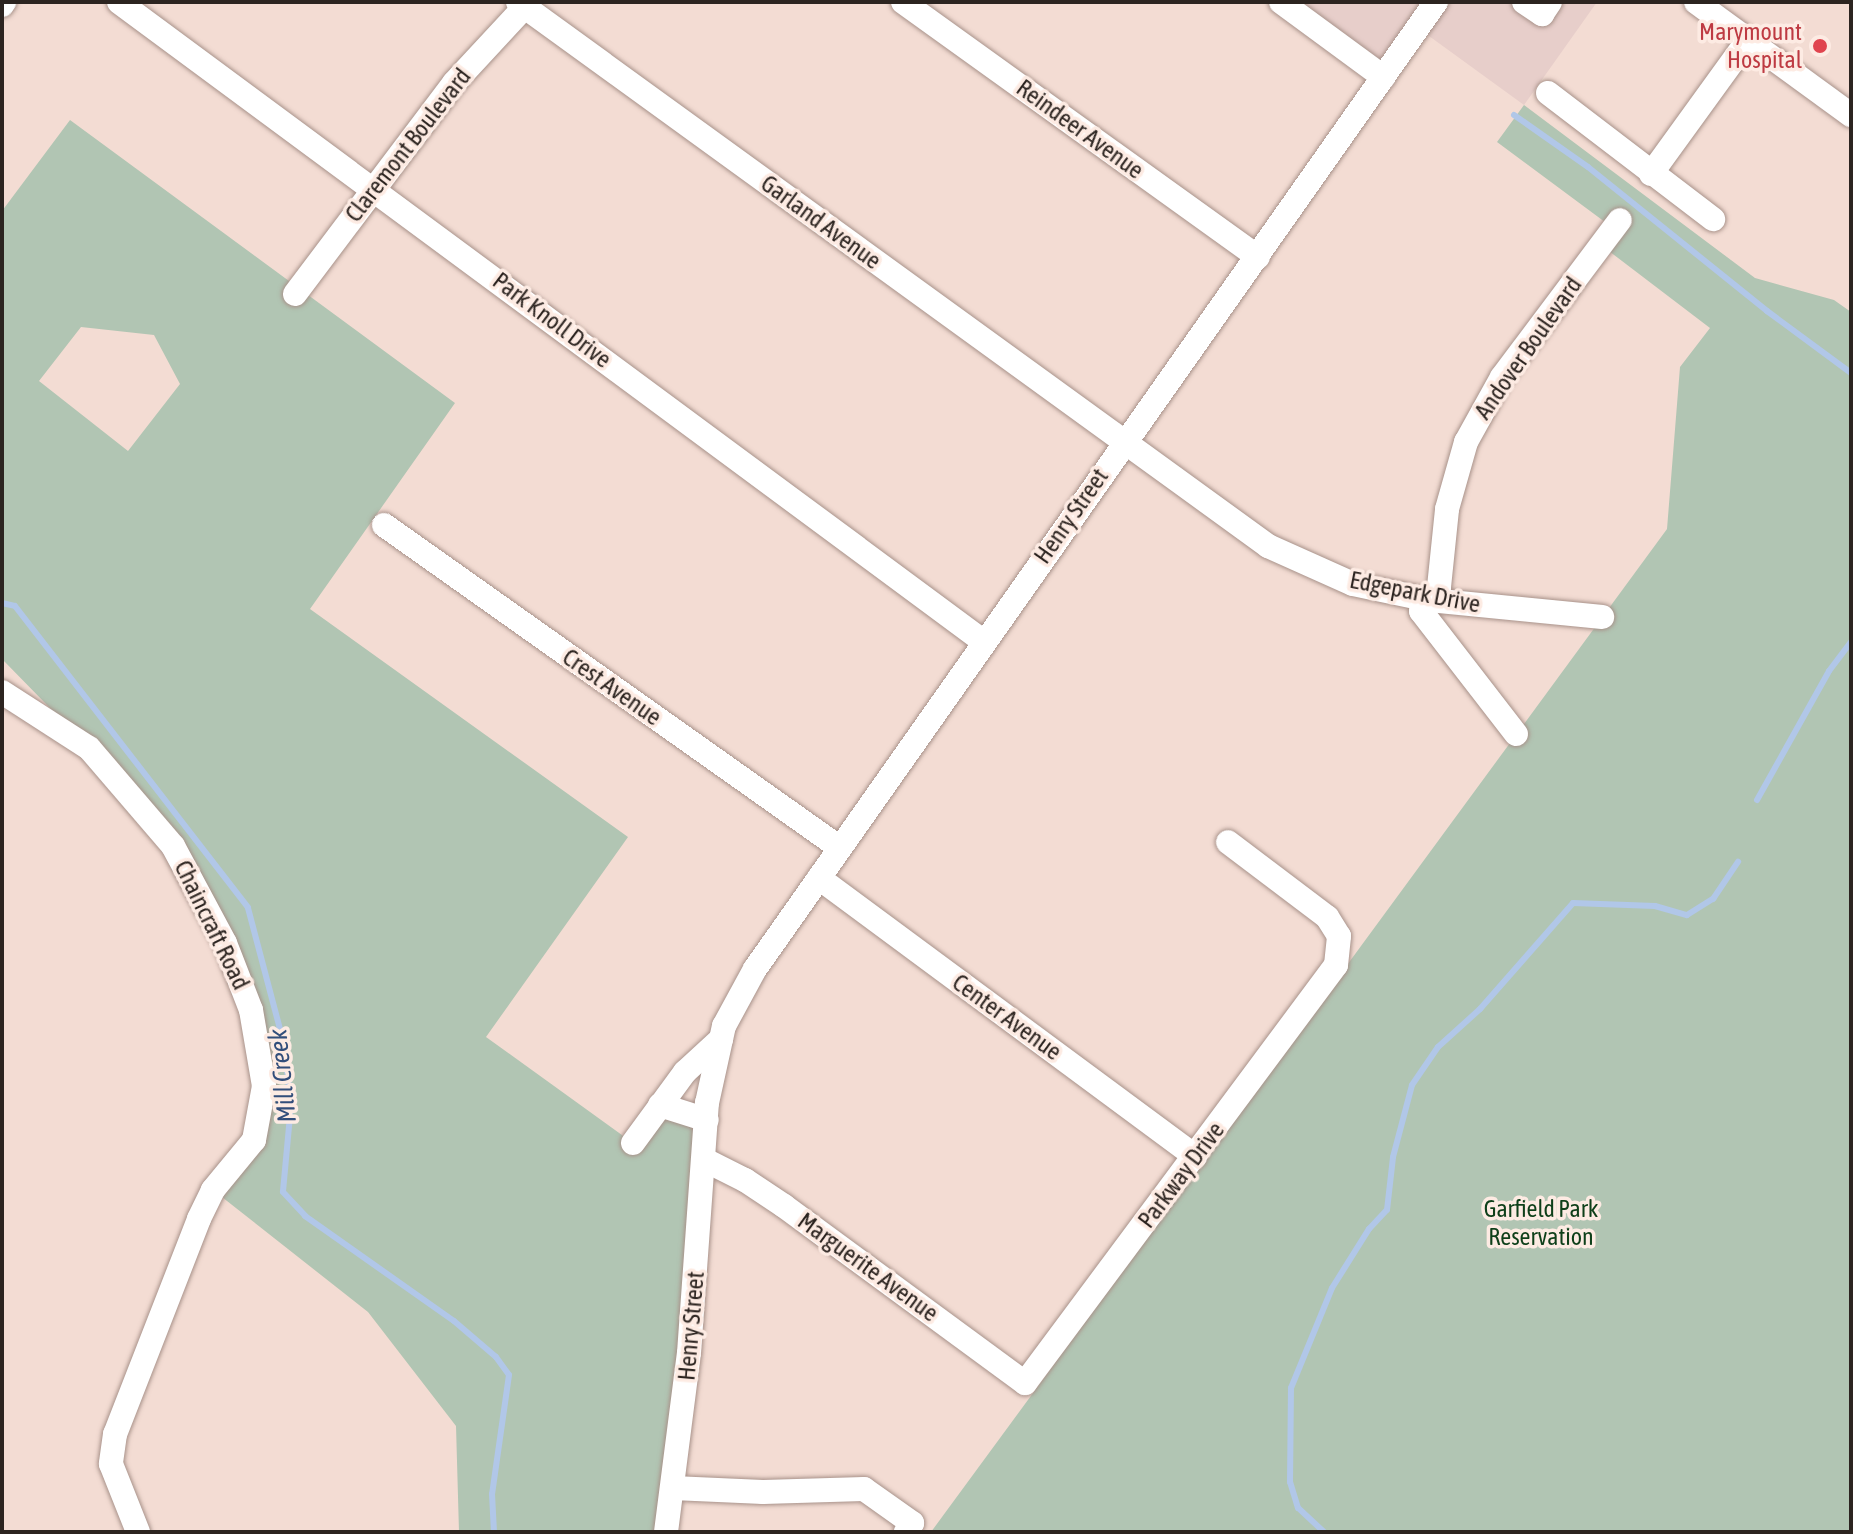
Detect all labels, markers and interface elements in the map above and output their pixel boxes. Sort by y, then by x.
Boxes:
place label: Marymount Hospital [1699,18,1802,74]
marker: Marymount Hospital [1809,35,1831,57]
street label: Claremont Boulevard [339,62,477,228]
street label: Reindeer Avenue [1011,73,1149,185]
street label: Garland Avenue [755,169,887,275]
street label: Park Knoll Drive [487,266,617,374]
street label: Andover Boulevard [1468,271,1588,425]
street label: Henry Street [1028,463,1114,569]
street label: Edgepark Drive [1347,565,1483,619]
street label: Crest Avenue [557,643,667,731]
street label: Chaincraft Road [168,856,256,994]
street label: Center Avenue [947,968,1067,1066]
water label: Mill Creek [263,1028,303,1124]
street label: Parkway Drive [1132,1116,1230,1234]
park label: Garfield Park Reservation [1484,1195,1598,1251]
street label: Marguerite Avenue [792,1206,944,1328]
street label: Henry Street [672,1270,710,1382]

